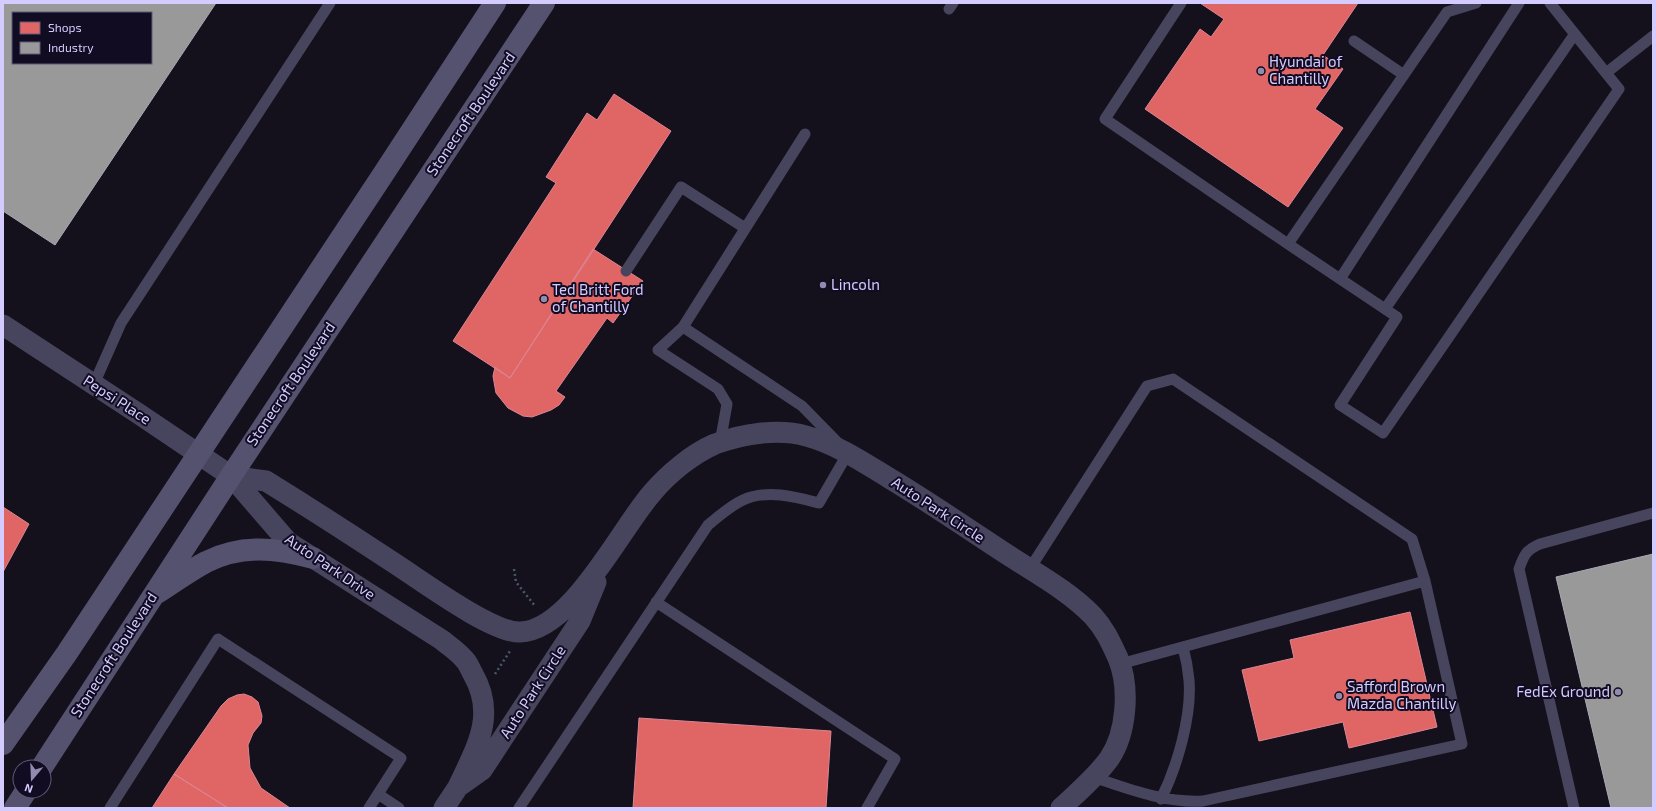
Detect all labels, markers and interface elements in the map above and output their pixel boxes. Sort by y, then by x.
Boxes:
legend [12,12,152,64]
text: Shops [48,20,82,34]
text: Industry [48,40,94,54]
street label: Stonecroft Boulevard [422,48,518,179]
place label: Hyundai of Chantilly [1269,52,1343,87]
marker: Hyundai of Chantilly [1256,66,1266,76]
place label: Lincoln [831,275,880,293]
place label: Ted Britt Ford of Chantilly [552,280,644,315]
marker: Lincoln [818,280,828,290]
marker: Ted Britt Ford of Chantilly [539,294,549,304]
street label: Stonecroft Boulevard [242,318,338,449]
street label: Pepsi Place [80,371,155,428]
street label: Auto Park Circle [889,472,988,546]
street label: Auto Park Drive [282,529,379,603]
street label: Stonecroft Boulevard [66,589,160,720]
street label: Auto Park Circle [495,642,569,741]
place label: Safford Brown Mazda Chantilly [1347,677,1456,712]
place label: FedEx Ground [1516,682,1610,700]
marker: FedEx Ground [1613,687,1623,697]
marker: Safford Brown Mazda Chantilly [1334,691,1344,701]
north arrow [12,759,52,799]
text: N [23,781,34,796]

